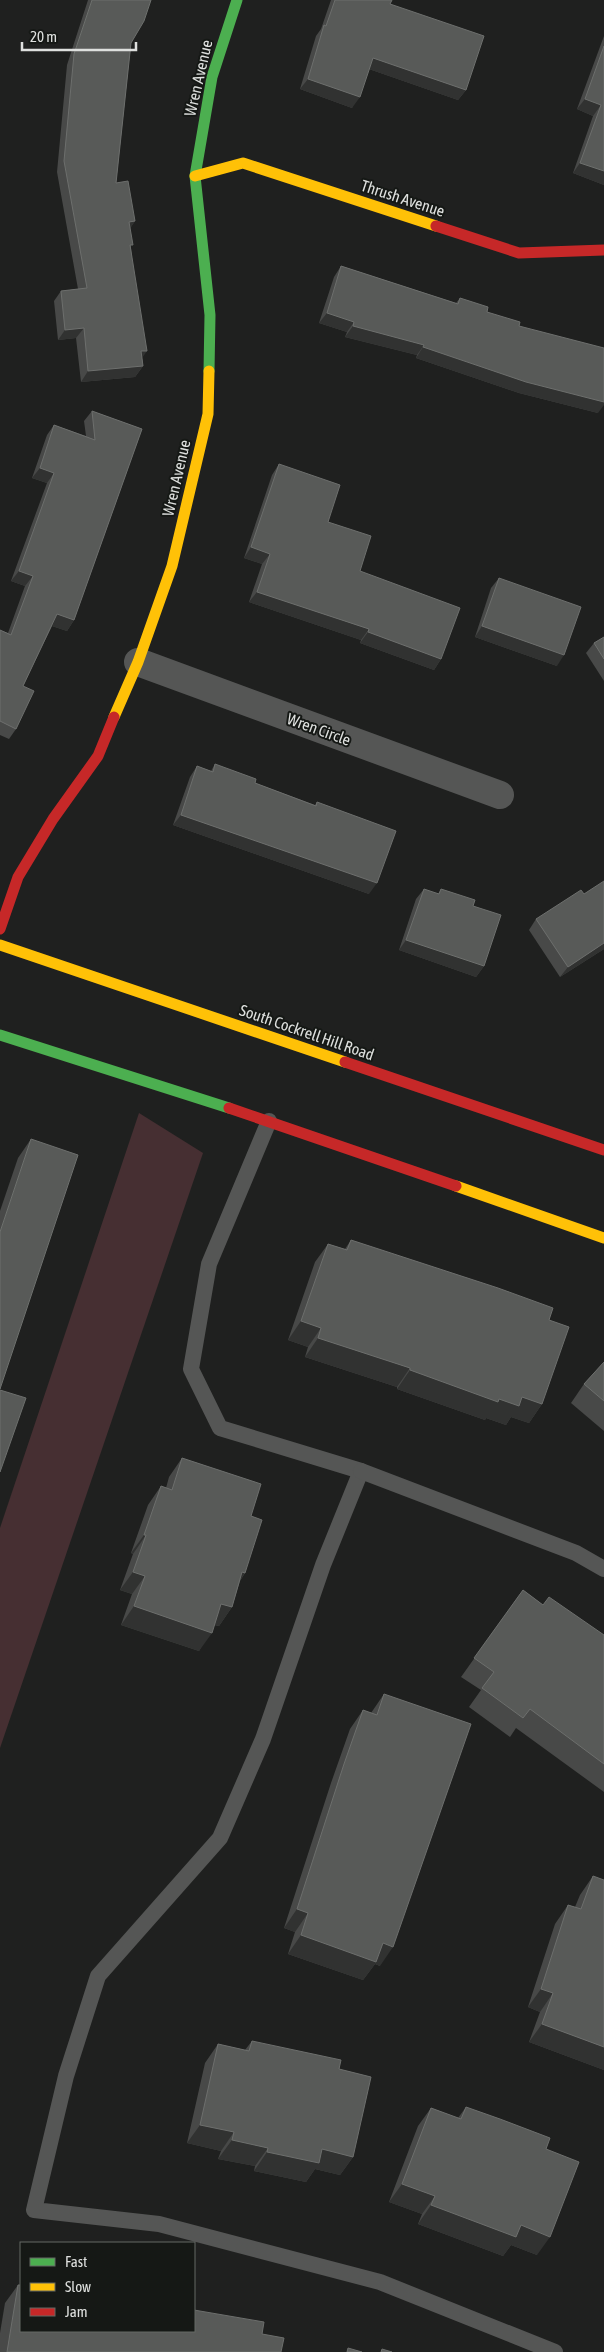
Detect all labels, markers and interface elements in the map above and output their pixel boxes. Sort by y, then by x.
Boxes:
scale bar [22,20,136,52]
text: 20 m [30,28,57,45]
street label: Wren Avenue [180,38,216,118]
street label: Thrush Avenue [359,176,447,220]
street label: Wren Avenue [158,438,194,518]
street label: Wren Circle [285,709,353,749]
street label: South Cockrell Hill Road [237,1001,377,1063]
legend [20,2242,195,2332]
text: Fast [65,2253,87,2270]
text: Slow [65,2278,91,2295]
text: Jam [65,2303,88,2320]

